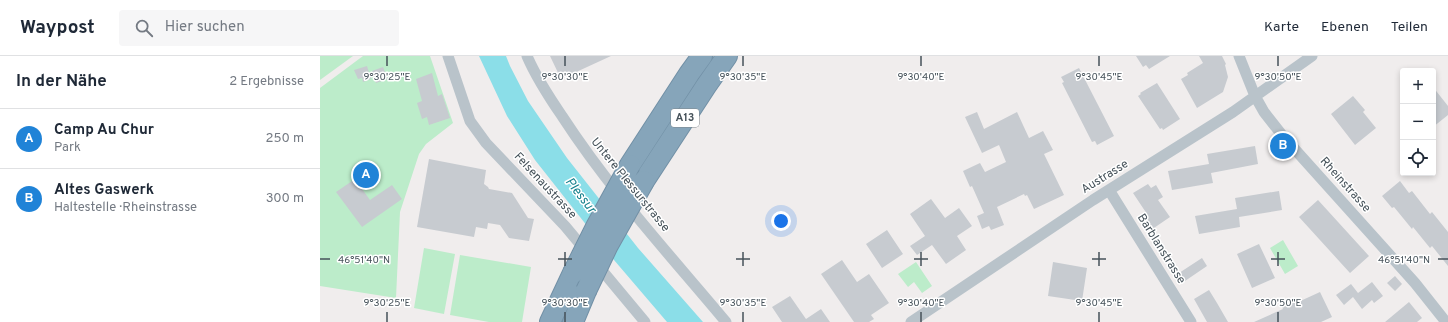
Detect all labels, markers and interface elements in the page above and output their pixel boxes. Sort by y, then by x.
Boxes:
search box [119,10,399,46]
text: Waypost [20,16,95,40]
icon: search [133,17,155,39]
text: Hier suchen [165,18,245,37]
text: Karte [1264,19,1299,36]
text: Ebenen [1321,19,1369,36]
text: Teilen [1391,19,1428,36]
map controls [1400,68,1436,176]
button: + [1400,68,1436,104]
text: In der Nähe [16,71,107,93]
text: 9°30'25"E [364,71,410,84]
text: 9°30'30"E [542,71,588,84]
text: 9°30'35"E [720,71,766,84]
text: 9°30'40"E [897,71,945,84]
text: 9°30'45"E [1076,71,1122,84]
text: 9°30'50"E [1254,71,1302,84]
text: 2 Ergebnisse [229,74,304,90]
button: − [1400,104,1436,140]
road number: A13 [671,109,699,127]
text: Camp Au Chur [54,121,154,140]
text: A [24,131,34,147]
text: 250 m [266,131,304,147]
pin: B [1270,131,1296,161]
street label: Untere Plessurstrasse [587,135,673,235]
text: Park [54,140,81,156]
button: locate [1400,140,1436,176]
street label: Felsenaustrasse [510,149,580,223]
street label: Rheinstrasse [1316,154,1374,216]
street label: Austrasse [1078,156,1132,198]
pin: A [353,160,379,190]
water label: Plessur [561,175,600,218]
text: Altes Gaswerk [54,181,154,200]
text: B [25,191,33,207]
text: 300 m [266,191,304,207]
text: Haltestelle · Rheinstrasse [54,200,197,216]
your location [771,211,791,231]
street label: Barblanstrasse [1133,211,1189,287]
text: 46°51'40"N [338,254,390,267]
text: 46°51'40"N [1378,254,1430,267]
text: 9°30'25"E [364,297,410,310]
text: 9°30'30"E [542,297,588,310]
text: 9°30'35"E [720,297,766,310]
text: 9°30'40"E [897,297,945,310]
text: 9°30'45"E [1076,297,1122,310]
text: 9°30'50"E [1254,297,1302,310]

